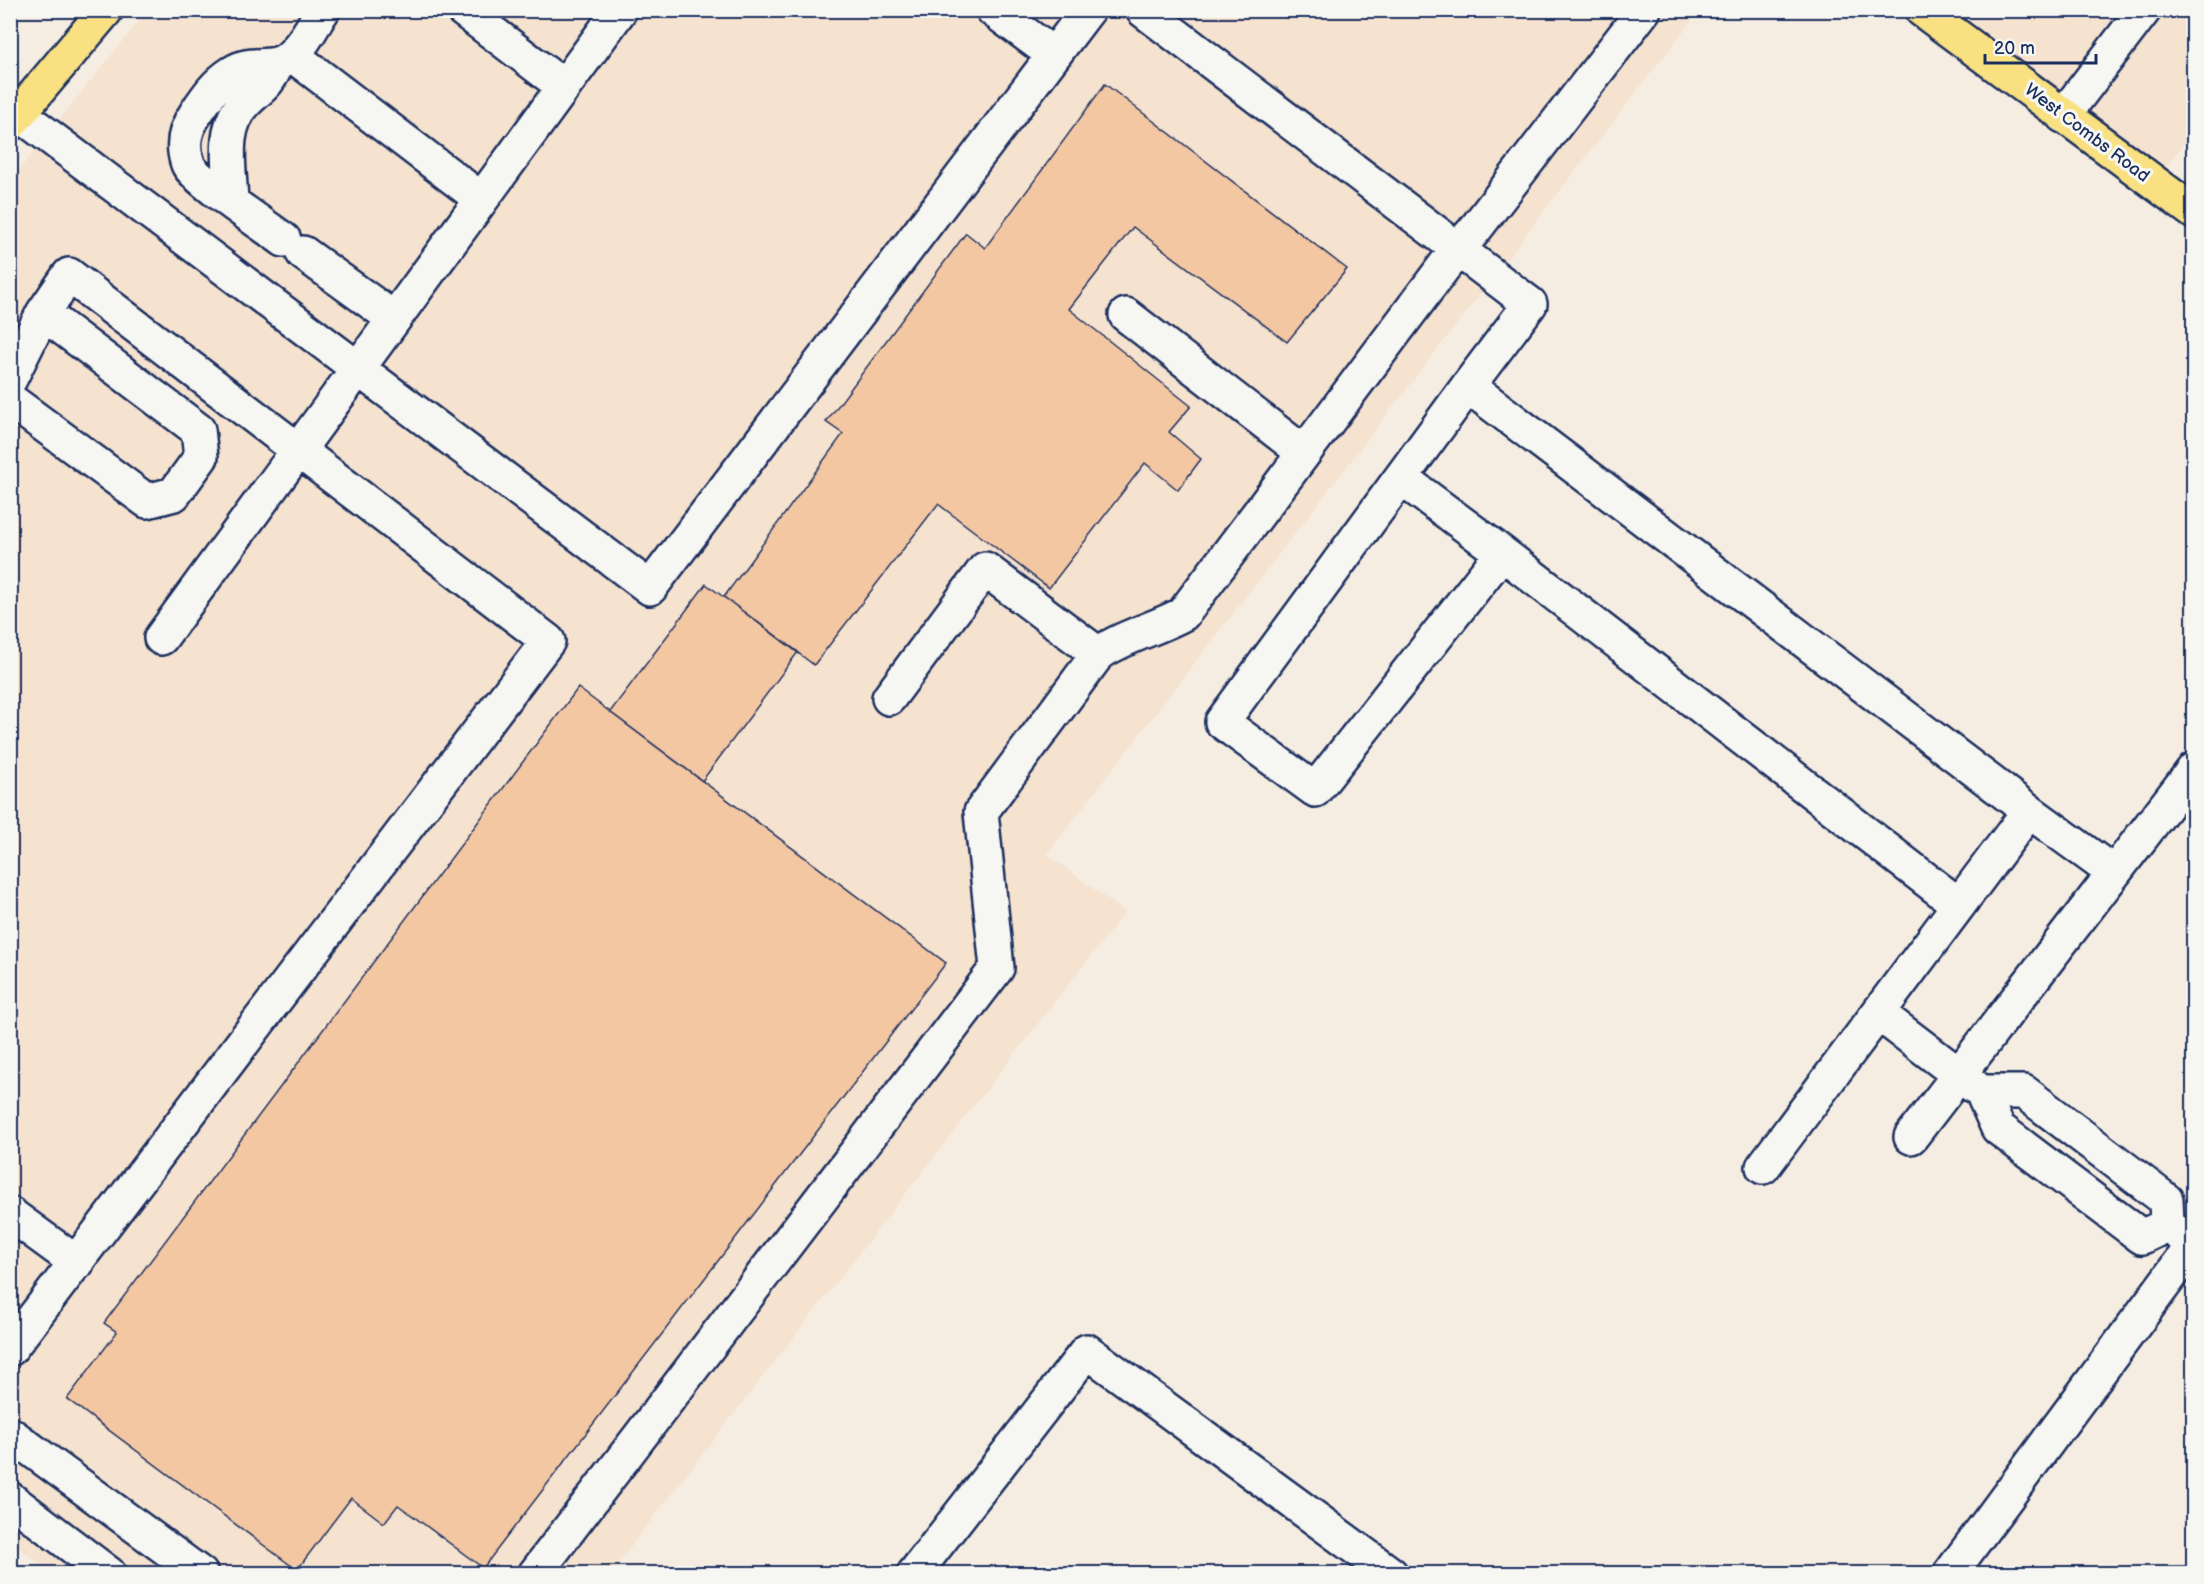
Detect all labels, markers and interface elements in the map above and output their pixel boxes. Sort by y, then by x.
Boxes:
scale bar [1985,27,2096,65]
text: 20 m [1994,38,2035,59]
street label: West Combs Road [2020,79,2154,187]

